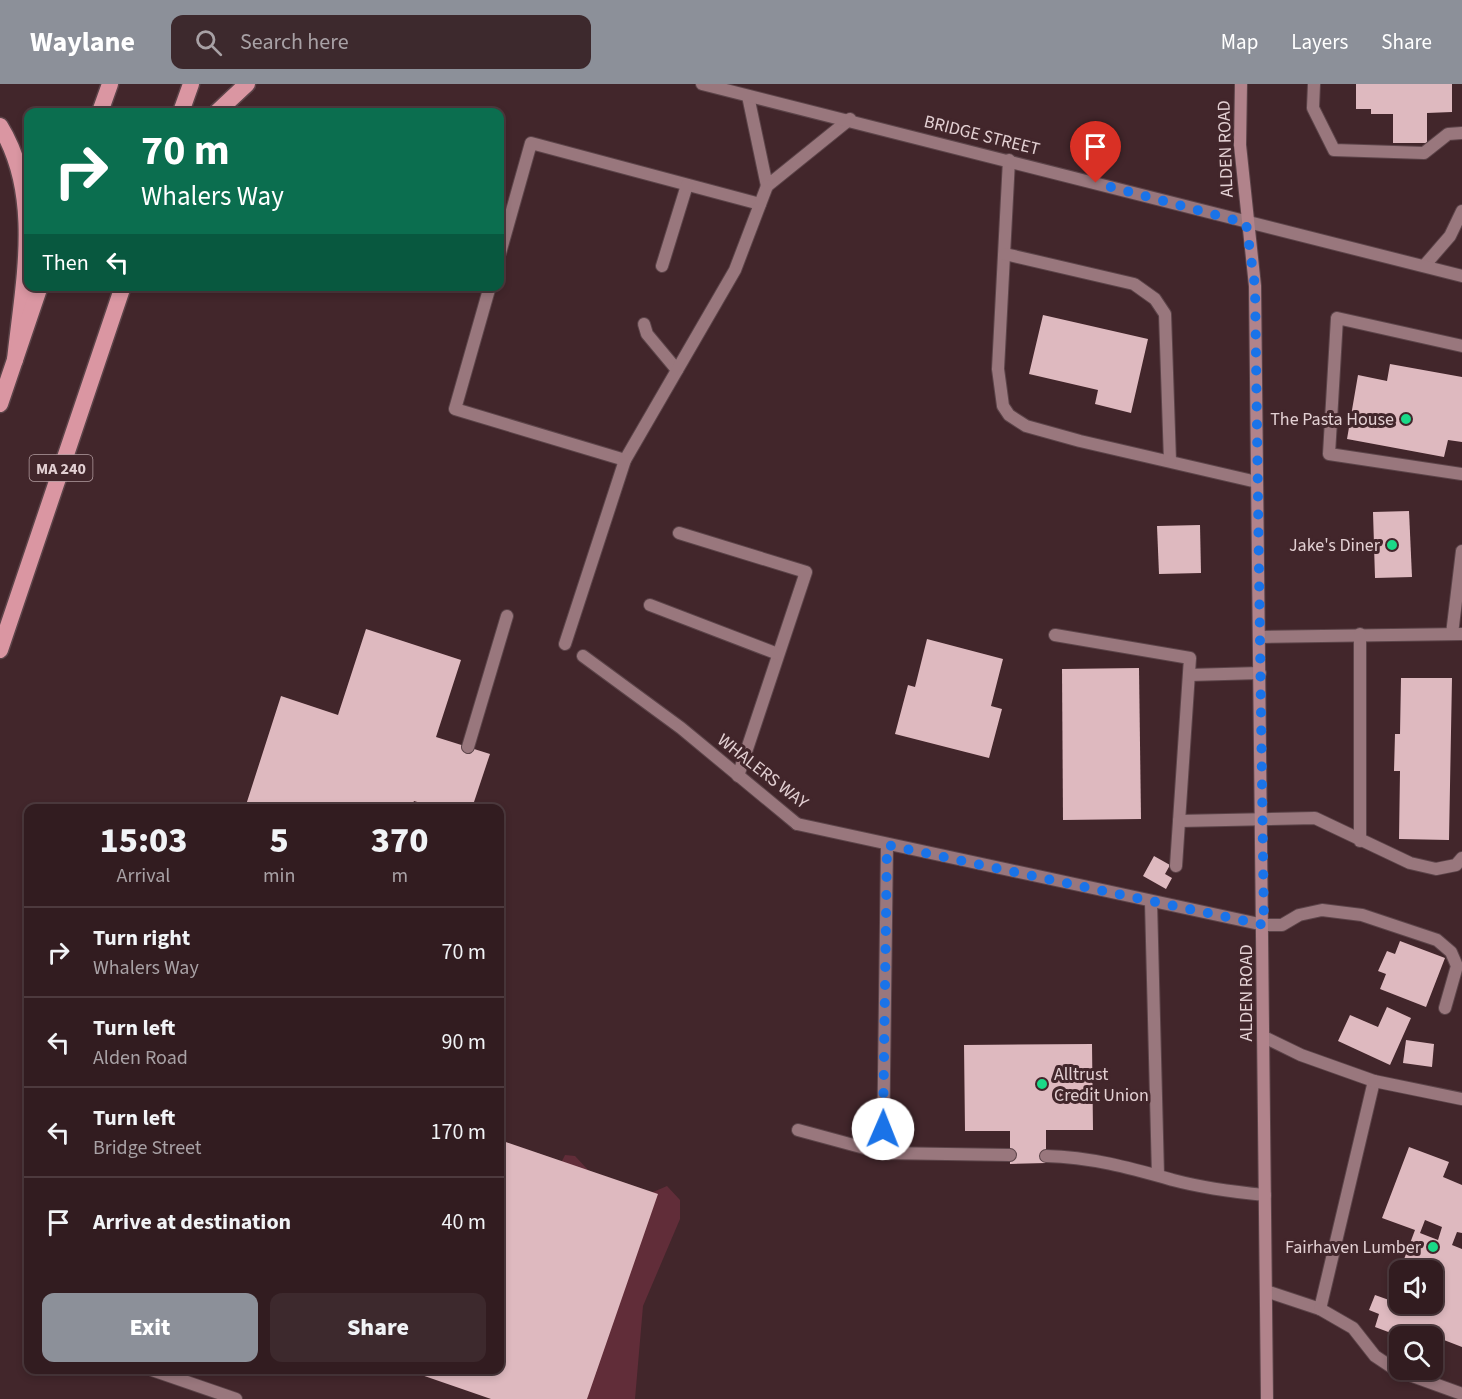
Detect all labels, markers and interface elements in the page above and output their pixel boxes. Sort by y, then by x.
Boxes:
search box [171,15,591,69]
text: Waylane [30,22,135,62]
icon: search [192,26,225,59]
text: Search here [240,26,349,58]
text: Map [1221,27,1258,57]
text: Layers [1291,27,1348,57]
text: Share [1381,27,1432,57]
street label: ALDEN ROAD [1211,100,1240,198]
street label: BRIDGE STREET [921,109,1043,162]
text: 70 m [141,121,230,181]
pin [1070,121,1121,183]
icon: arrive [1079,130,1112,163]
icon: right [42,132,120,210]
text: Whalers Way [141,177,284,216]
icon: left [101,246,134,279]
text: Then [42,247,89,279]
place label: The Pasta House [1270,407,1394,432]
marker: The Pasta House [1399,412,1413,426]
road number: MA 240 [29,455,92,481]
place label: Jake's Diner [1289,533,1381,558]
marker: Jake's Diner [1385,538,1399,552]
street label: WHALERS WAY [712,728,814,815]
text: 15:03 [99,815,188,866]
text: 5 [270,815,289,866]
text: 370 [371,815,429,866]
text: Arrival [117,862,170,890]
text: min [263,862,295,890]
text: m [391,862,408,890]
text: Turn right [93,922,190,954]
icon: right [42,936,75,969]
text: 70 m [441,936,486,968]
street label: ALDEN ROAD [1234,944,1259,1042]
text: Whalers Way [93,954,199,982]
text: Turn left [93,1012,175,1044]
icon: left [42,1026,75,1059]
text: 90 m [441,1026,486,1058]
text: Alden Road [93,1044,188,1072]
place label: Alltrust Credit Union [1054,1062,1149,1108]
marker: Alltrust Credit Union [1035,1077,1049,1091]
position arrow [851,1097,915,1161]
text: Turn left [93,1102,175,1134]
icon: left [42,1116,75,1149]
text: 170 m [431,1116,486,1148]
text: Bridge Street [93,1134,202,1162]
icon: arrive [42,1206,75,1239]
text: Arrive at destination [93,1206,291,1238]
text: 40 m [441,1206,486,1238]
place label: Fairhaven Lumber [1285,1235,1422,1260]
marker: Fairhaven Lumber [1426,1240,1440,1254]
map controls [1389,1260,1443,1380]
button: sound [1389,1260,1443,1314]
button: Exit [42,1293,258,1362]
button: Share [270,1293,486,1362]
button: search [1389,1326,1443,1380]

